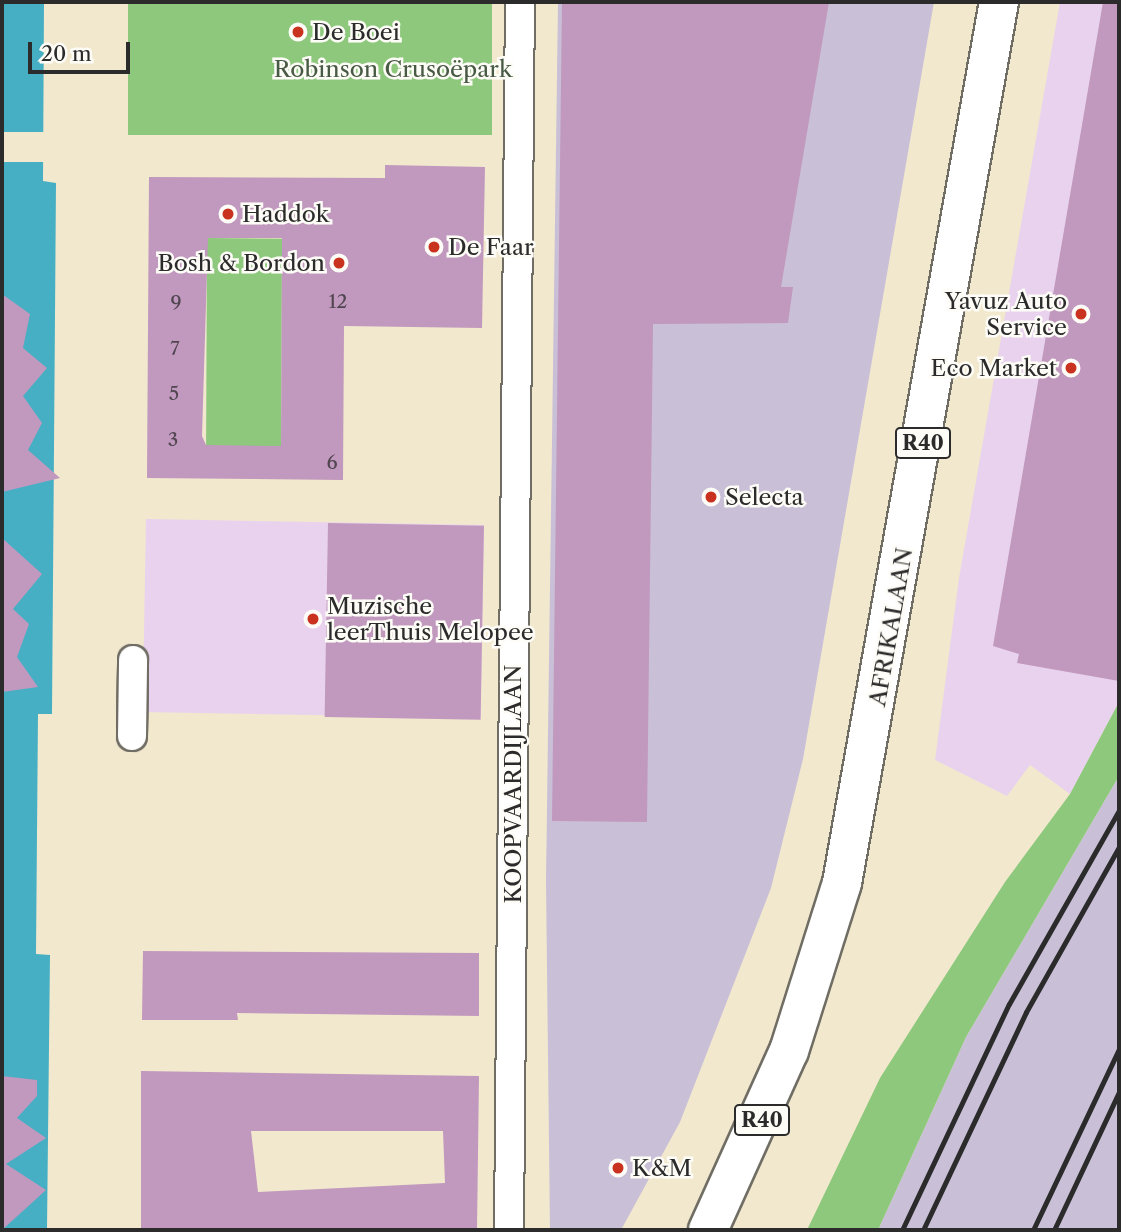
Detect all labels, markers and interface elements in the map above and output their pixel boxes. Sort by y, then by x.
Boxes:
place label: De Boei [312,18,400,46]
marker: De Boei [290,24,306,40]
scale bar [32,28,133,72]
text: 20 m [41,41,92,66]
park label: Robinson Crusoëpark [274,55,512,83]
place label: Haddok [242,200,329,228]
marker: Haddok [220,206,236,222]
place label: De Faar [448,233,534,261]
marker: De Faar [426,239,442,255]
place label: Bosh & Bordon [158,249,325,277]
marker: Bosh & Bordon [331,255,347,271]
place label: Yavuz Auto Service [944,287,1067,341]
house number: 12 [329,291,347,313]
house number: 9 [170,292,182,314]
marker: Yavuz Auto Service [1073,306,1089,322]
house number: 7 [170,338,180,360]
place label: Eco Market [931,354,1057,382]
marker: Eco Market [1063,360,1079,376]
house number: 5 [169,383,179,405]
road number: R40 [895,426,951,460]
house number: 3 [168,429,178,451]
house number: 6 [326,452,338,474]
place label: Selecta [725,483,804,511]
marker: Selecta [703,489,719,505]
street label: AFRIKALAAN [863,546,919,708]
place label: Muzische leerThuis Melopee [327,592,534,646]
marker: Muzische leerThuis Melopee [305,611,321,627]
street label: KOOPVAARDIJLAAN [499,665,527,903]
road number: R40 [734,1102,790,1138]
place label: K&M [632,1154,692,1182]
marker: K&M [610,1160,626,1176]

